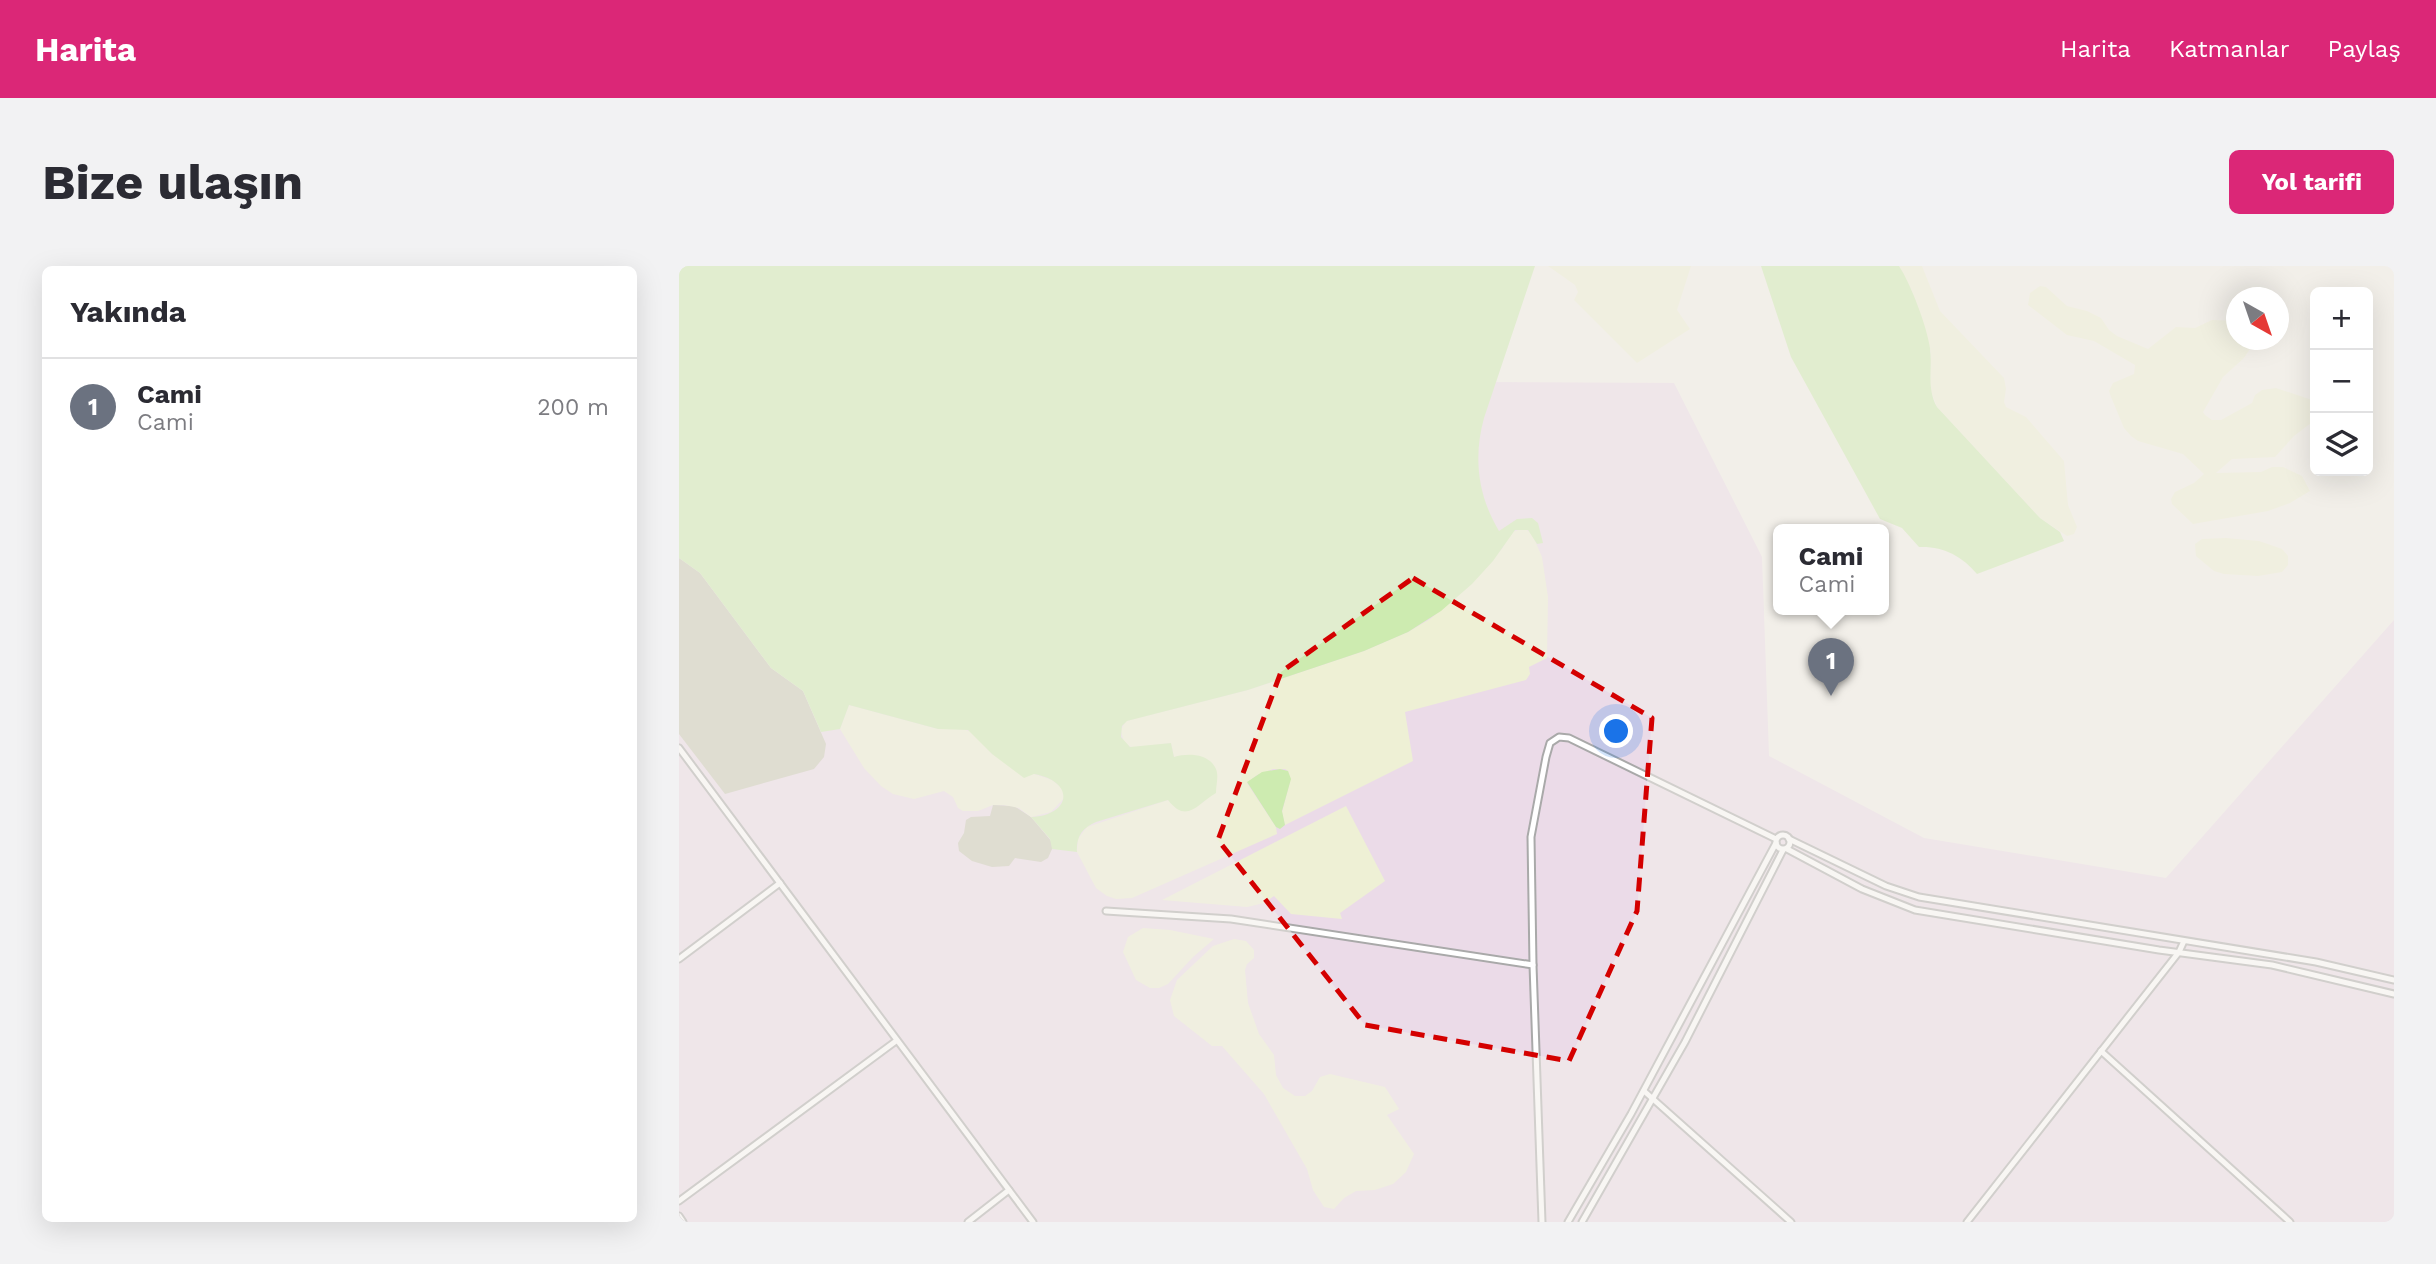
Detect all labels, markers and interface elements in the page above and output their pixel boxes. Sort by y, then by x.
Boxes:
text: Harita [35,30,136,69]
text: Harita [2060,35,2131,63]
text: Katmanlar [2169,35,2290,63]
text: Paylaş [2328,35,2401,63]
button: Yol tarifi [2229,150,2394,214]
text: Bize ulaşın [42,153,303,211]
north arrow [2226,287,2289,350]
map controls [2310,287,2373,476]
button: + [2310,287,2373,350]
text: Yakında [70,294,186,329]
button: − [2310,350,2373,413]
text: Cami [137,379,202,409]
text: 1 [88,394,98,421]
text: 200 m [537,394,609,421]
text: Cami [137,409,194,436]
button: layers [2310,413,2373,476]
popup [1773,524,1889,615]
text: Cami [1799,541,1863,571]
text: Cami [1799,571,1855,598]
pin: 1 [1808,638,1854,696]
your location [1599,714,1633,748]

